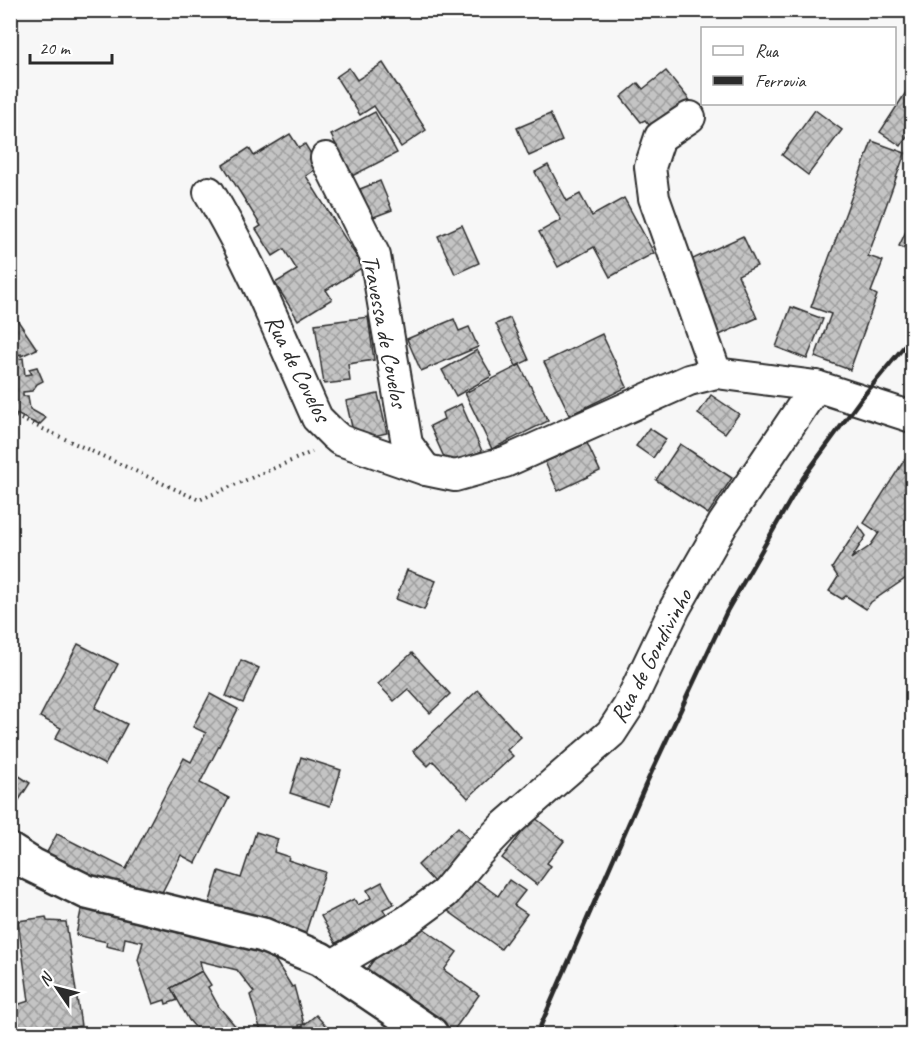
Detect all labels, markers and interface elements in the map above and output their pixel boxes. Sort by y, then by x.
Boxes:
scale bar [30,27,112,65]
legend [701,27,896,105]
text: 20 m [39,37,72,59]
text: Rua [755,40,780,62]
text: Ferrovia [755,70,806,92]
street label: Travessa de Covelos [355,252,415,412]
street label: Rua de Covelos [258,310,339,429]
street label: Rua de Gondivinho [603,583,699,728]
north arrow [27,958,87,1018]
text: N [34,968,58,990]

